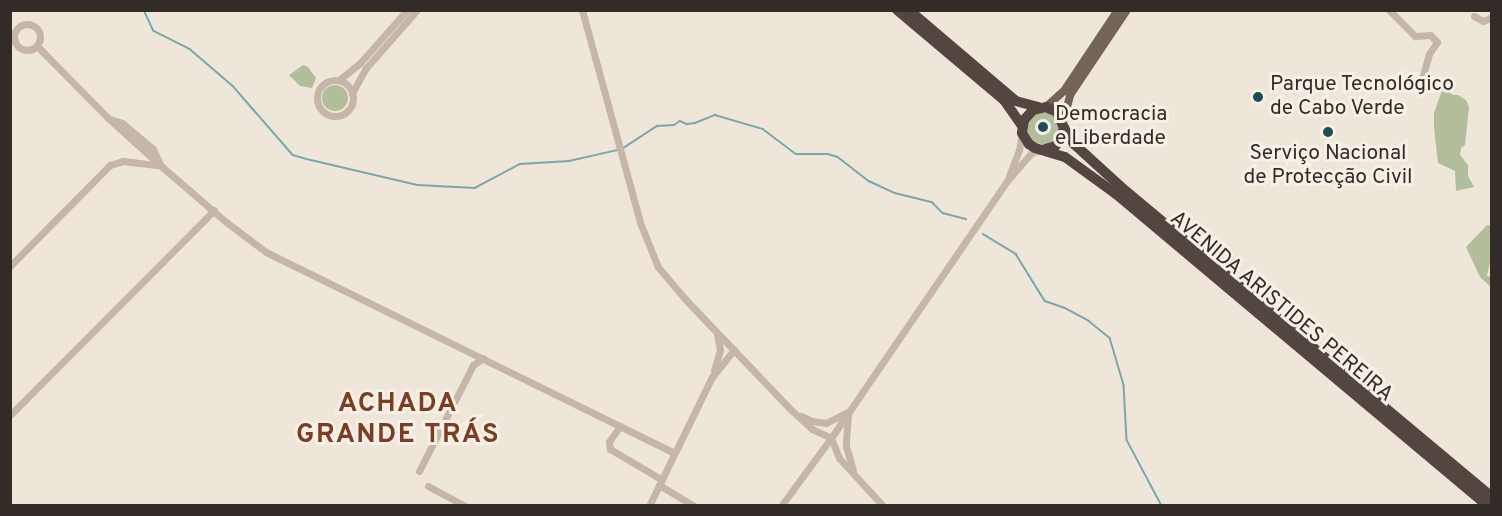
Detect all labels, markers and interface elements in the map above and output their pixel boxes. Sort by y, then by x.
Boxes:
place label: Parque Tecnológico de Cabo Verde [1270,72,1455,122]
marker: Parque Tecnológico de Cabo Verde [1251,90,1265,104]
place label: Democracia e Liberdade [1055,102,1167,152]
marker: Democracia e Liberdade [1036,120,1050,134]
marker: Serviço Nacional de Protecção Civil [1321,125,1335,139]
place label: Serviço Nacional de Protecção Civil [1244,141,1412,191]
street label: AVENIDA ARISTIDES PEREIRA [1164,206,1398,408]
district label: ACHADA GRANDE TRÁS [296,388,500,451]

